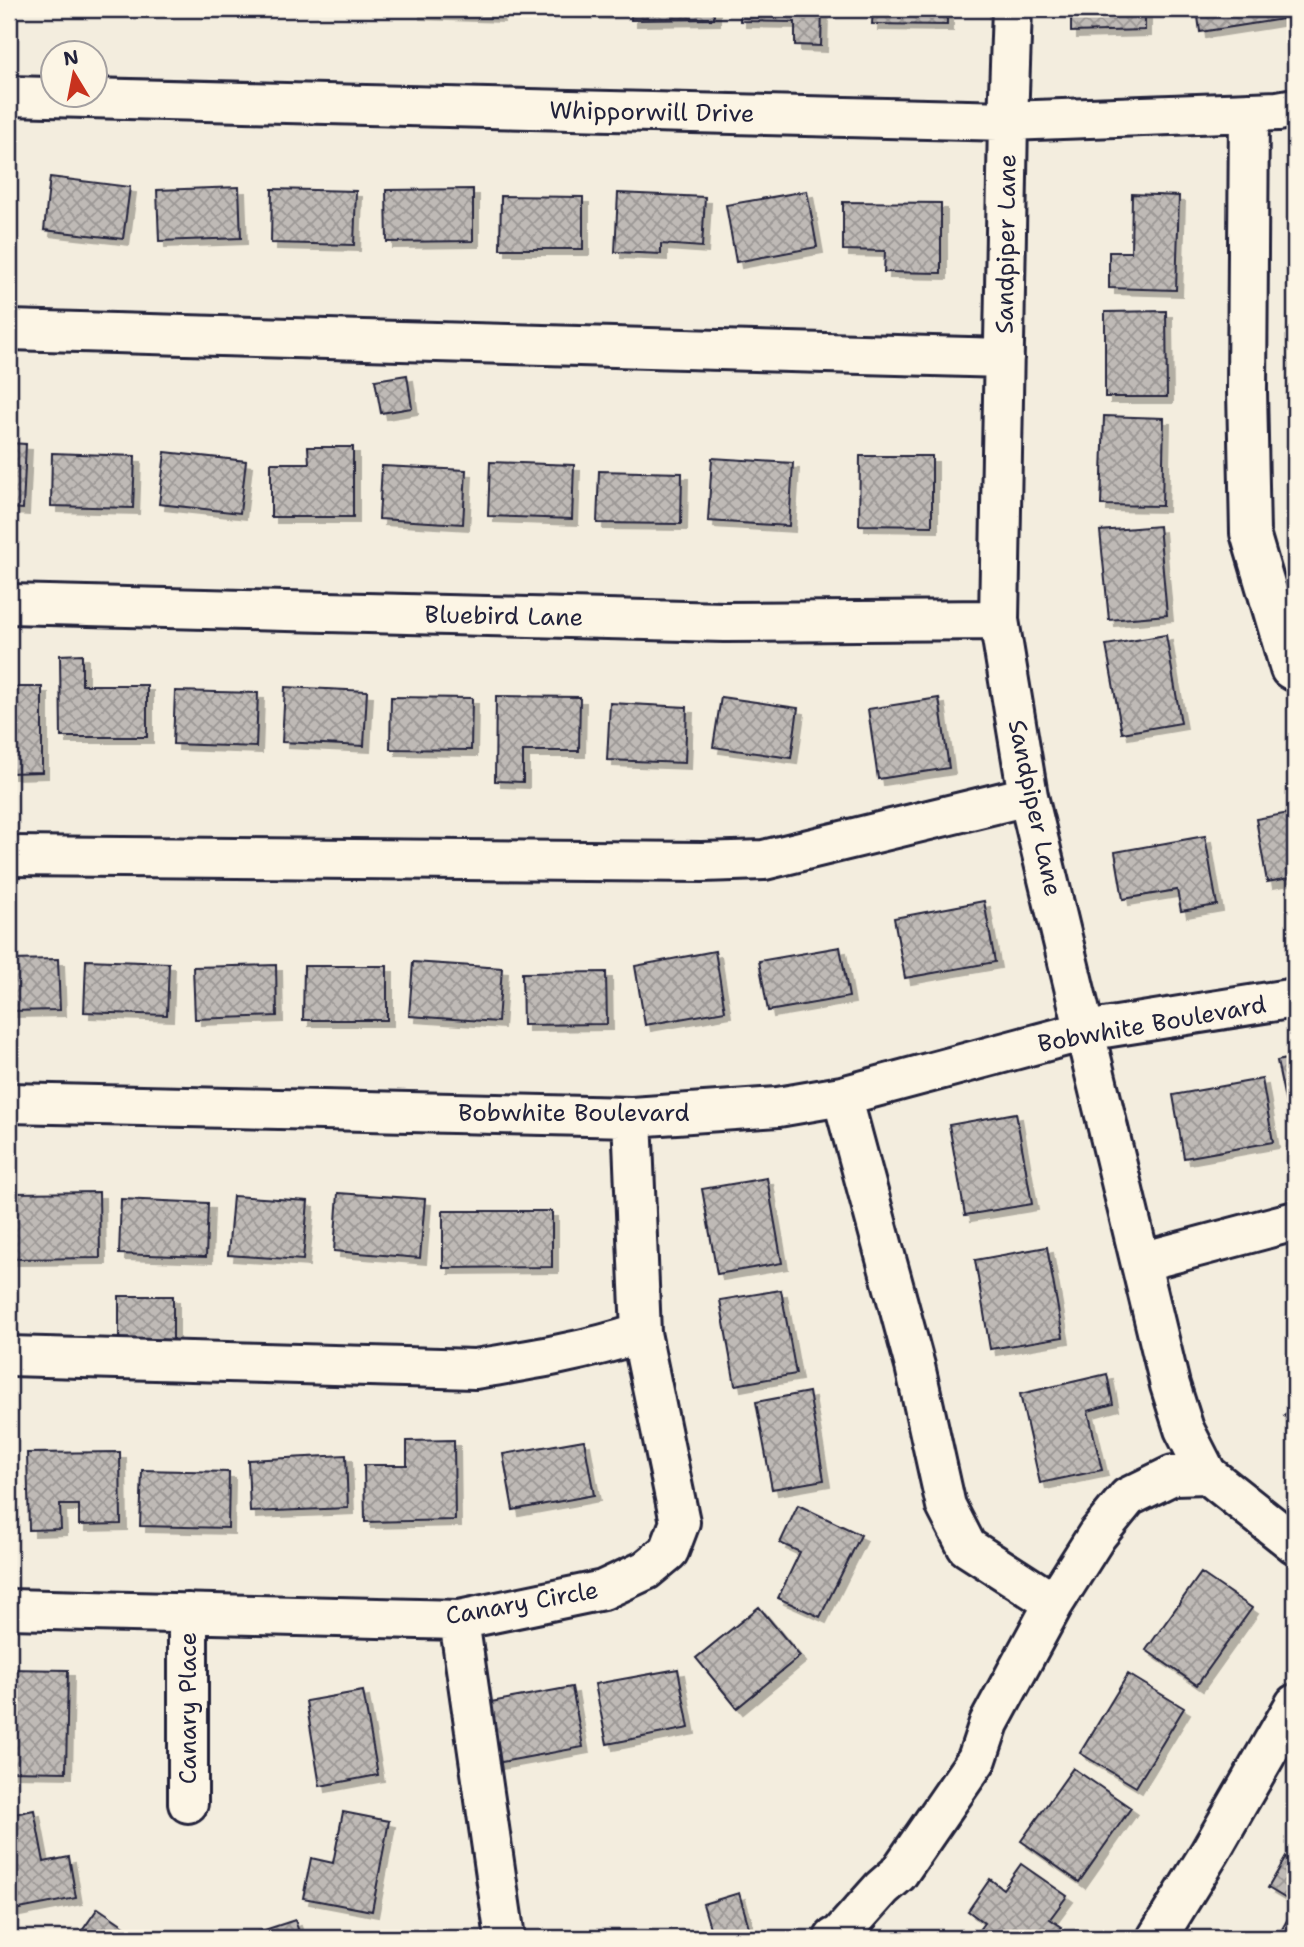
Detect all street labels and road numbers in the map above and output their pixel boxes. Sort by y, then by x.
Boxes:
street label: Whipporwill Drive [549,94,755,130]
street label: Sandpiper Lane [988,154,1024,334]
street label: Bluebird Lane [424,599,584,633]
street label: Sandpiper Lane [1001,717,1069,899]
street label: Bobwhite Boulevard [1035,988,1269,1060]
street label: Bobwhite Boulevard [458,1097,690,1129]
street label: Canary Circle [443,1574,601,1632]
street label: Canary Place [172,1632,204,1784]

